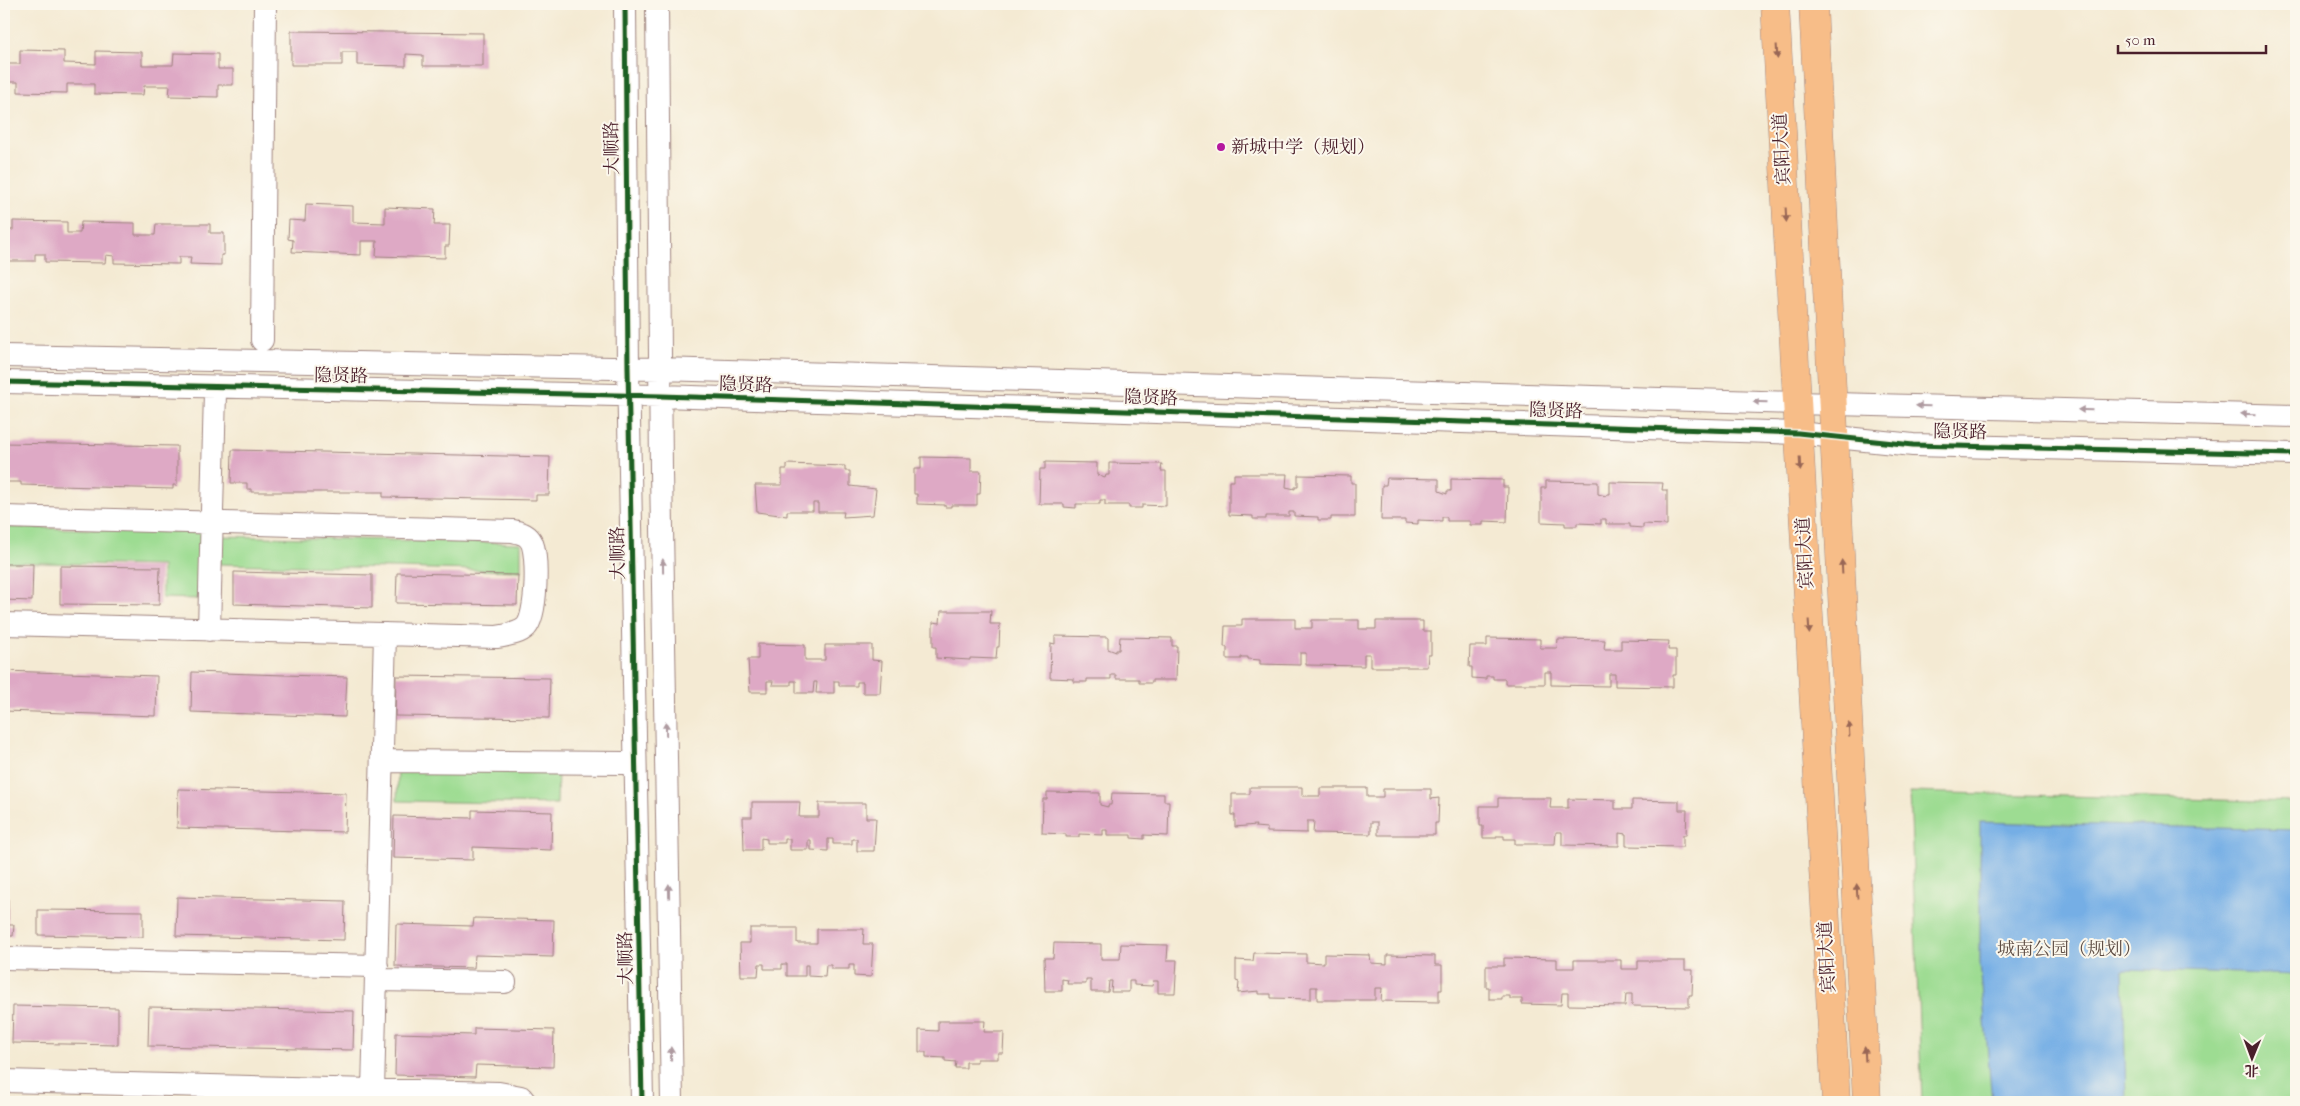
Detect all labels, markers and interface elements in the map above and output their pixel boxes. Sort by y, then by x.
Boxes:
scale bar [2118,22,2265,54]
text: 50 m [2125,31,2156,49]
one-way arrow [1774,45,1782,61]
street label: 宾阳大道 [1770,112,1794,186]
street label: 大顺路 [601,121,623,175]
place label: 新城中学（规划） [1231,137,1375,158]
marker: 新城中学（规划） [1215,141,1227,153]
one-way arrow [1782,207,1790,223]
street label: 隐贤路 [314,365,368,387]
street label: 隐贤路 [719,374,773,396]
street label: 隐贤路 [1124,387,1178,409]
one-way arrow [1752,398,1768,406]
street label: 隐贤路 [1529,400,1583,422]
one-way arrow [1914,402,1930,410]
one-way arrow [2077,406,2093,414]
one-way arrow [2239,410,2255,418]
street label: 隐贤路 [1933,421,1987,443]
one-way arrow [1796,457,1804,473]
street label: 宾阳大道 [1793,516,1817,590]
street label: 大顺路 [607,526,629,580]
one-way arrow [659,558,667,574]
one-way arrow [1837,558,1845,574]
one-way arrow [1805,619,1813,635]
one-way arrow [662,720,670,736]
one-way arrow [1845,721,1853,737]
one-way arrow [664,883,672,899]
one-way arrow [1853,883,1861,899]
street label: 宾阳大道 [1815,920,1839,994]
street label: 大顺路 [615,931,637,985]
park label: 城南公园（规划） [1997,939,2141,960]
north arrow [2228,1034,2278,1084]
one-way arrow [667,1045,675,1061]
one-way arrow [1861,1045,1869,1061]
text: 北 [2245,1062,2259,1079]

